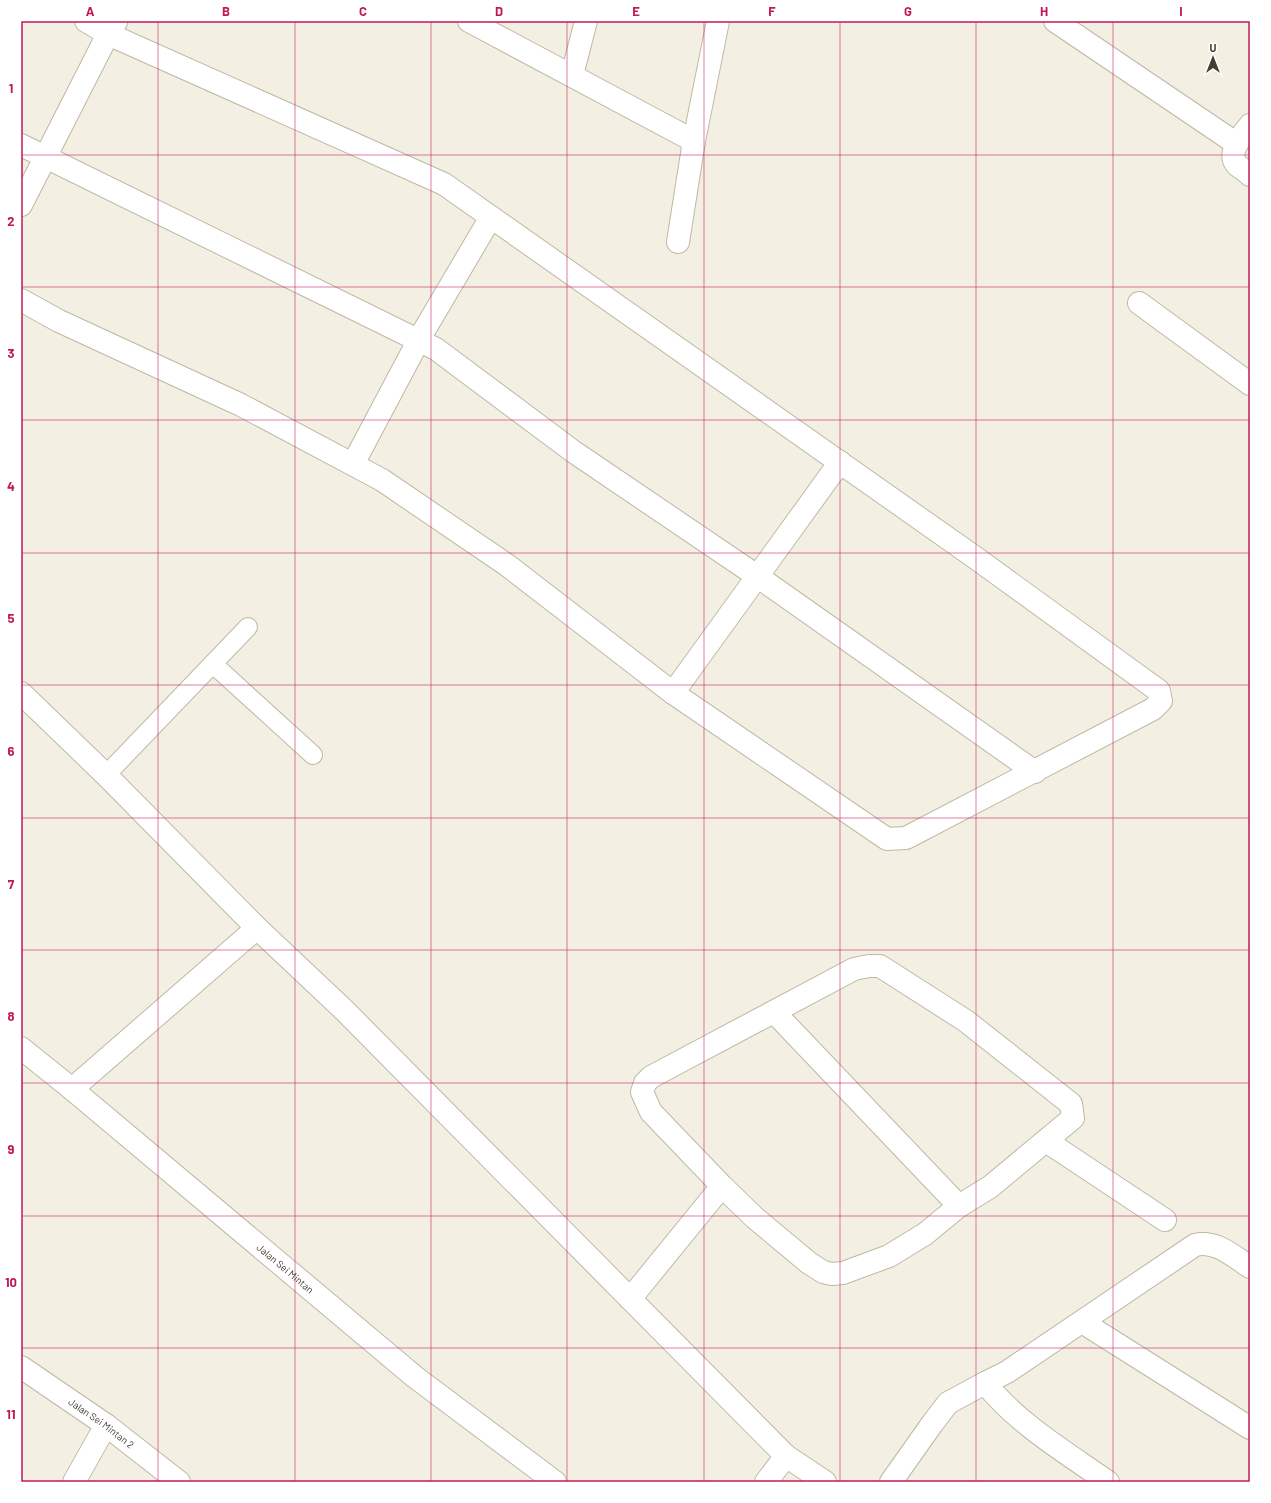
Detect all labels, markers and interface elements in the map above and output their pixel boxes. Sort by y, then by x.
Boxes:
text: A [86,3,95,19]
text: B [222,3,230,19]
text: C [359,3,367,19]
text: D [495,3,503,19]
text: E [632,3,640,19]
text: F [768,3,776,19]
text: G [904,3,912,19]
text: H [1040,3,1048,19]
text: I [1179,3,1183,19]
north arrow [1193,38,1233,78]
text: U [1210,41,1217,54]
text: 1 [9,80,13,96]
text: 2 [7,213,15,229]
text: 3 [7,345,15,361]
text: 4 [7,478,15,494]
text: 5 [7,610,15,626]
text: 6 [8,743,15,759]
text: 7 [8,876,15,892]
text: 8 [7,1008,15,1024]
text: 9 [8,1141,15,1157]
street label: Jalan Sei Mintan [254,1241,316,1295]
text: 10 [5,1274,17,1290]
street label: Jalan Sei Mintan 2 [66,1395,137,1451]
text: 11 [6,1406,16,1422]

